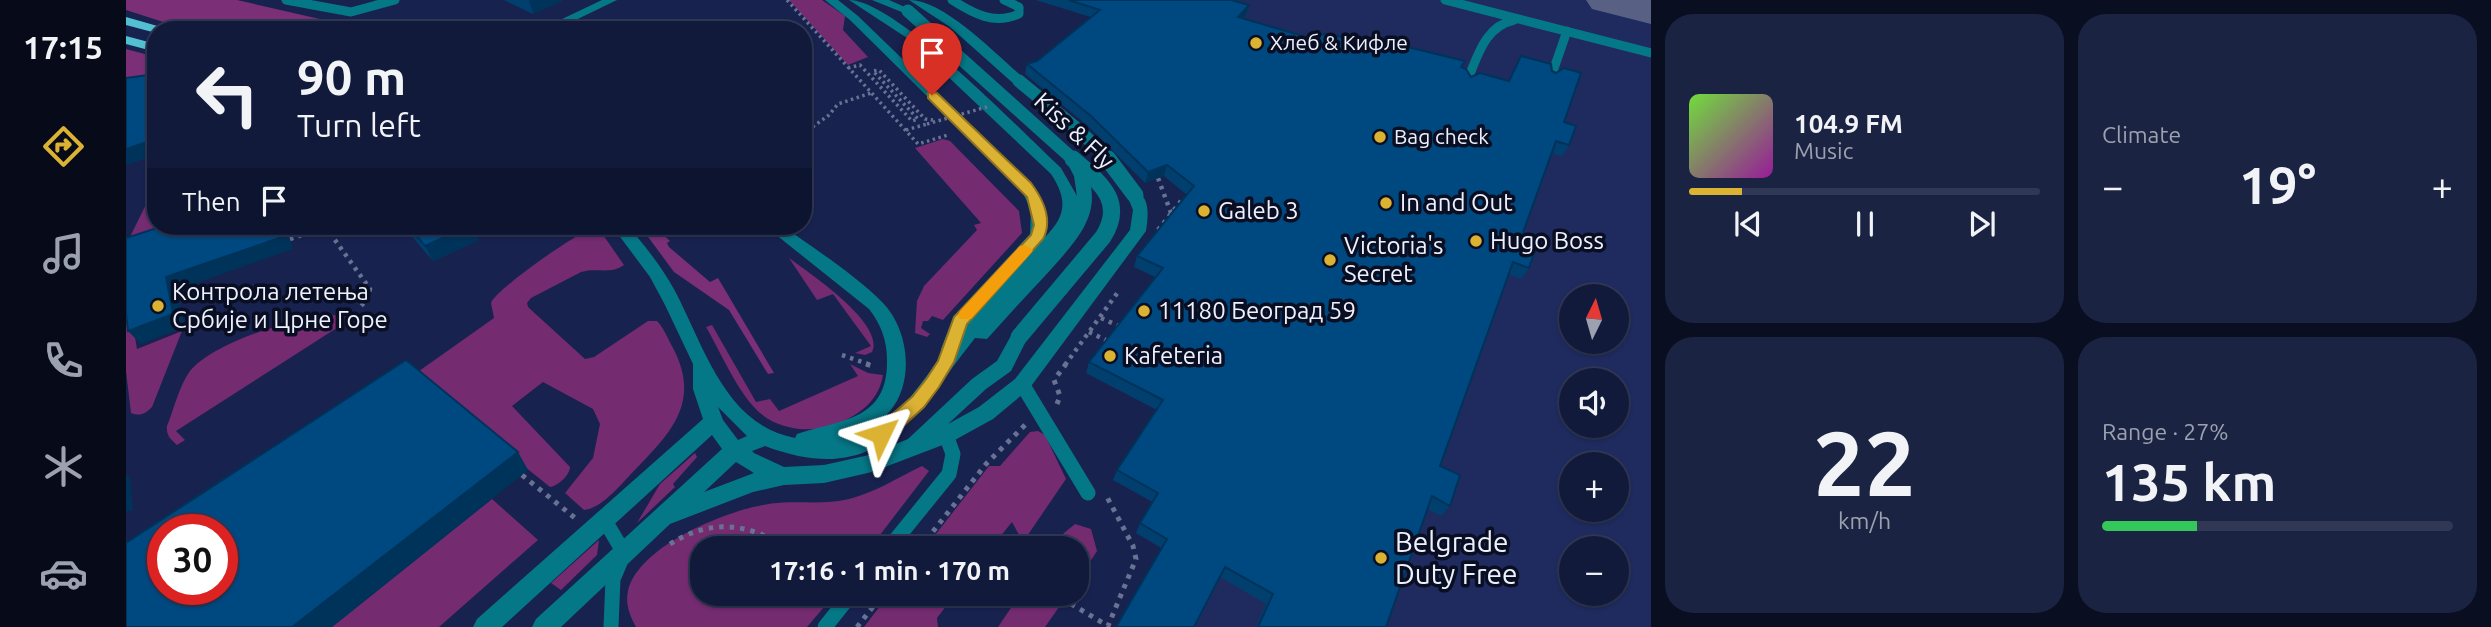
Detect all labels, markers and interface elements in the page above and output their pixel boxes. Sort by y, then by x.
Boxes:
pin [902,23,962,95]
text: 17:15 [23,29,103,65]
place label: Хлеб & Кифле [1270,30,1408,54]
icon: arrive [913,34,951,72]
marker: Хлеб & Кифле [1248,35,1264,51]
icon: left [182,49,273,140]
text: 90 m [297,49,406,104]
street label: Kiss & Fly [1029,87,1120,175]
text: Turn left [297,107,421,143]
text: 104.9 FM [1794,109,1903,138]
icon: directions [39,122,88,171]
text: Climate [2102,122,2181,147]
place label: Bag check [1394,124,1489,148]
marker: Bag check [1372,129,1388,145]
text: Music [1794,138,1853,163]
text: 19° [2239,156,2316,214]
text: − [2102,165,2123,207]
text: + [2432,165,2453,207]
icon: arrive [255,182,293,220]
text: Then [182,187,241,216]
place label: In and Out [1400,189,1513,216]
marker: In and Out [1378,195,1394,211]
place label: Galeb 3 [1218,197,1299,224]
marker: Galeb 3 [1196,203,1212,219]
icon: previous [1729,205,1767,243]
icon: pause [1846,205,1884,243]
icon: next [1963,205,2001,243]
place label: Hugo Boss [1490,227,1604,254]
icon: music [39,229,88,278]
place label: Victoria's Secret [1344,232,1444,287]
marker: Hugo Boss [1468,233,1484,249]
marker: Victoria's Secret [1322,252,1338,268]
place label: Контрола летења Србије и Црне Горе [172,278,388,333]
north arrow [1559,284,1629,354]
map controls [1559,284,1629,606]
place label: 11180 Београд 59 [1158,297,1356,324]
marker: Контрола летења Србије и Црне Горе [150,298,166,314]
marker: 11180 Београд 59 [1136,303,1152,319]
icon: phone [39,336,88,385]
place label: Kafeteria [1124,342,1223,369]
marker: Kafeteria [1102,348,1118,364]
button: sound [1559,368,1629,438]
position arrow [844,397,918,471]
text: 22 [1813,411,1916,513]
text: Range · 27% [2102,419,2229,444]
icon: climate [39,442,88,491]
button: + [1559,452,1629,522]
text: 135 km [2102,453,2276,511]
text: km/h [1838,508,1891,533]
speed limit sign: 30 [147,514,238,605]
place label: Belgrade Duty Free [1395,526,1517,589]
button: − [1559,536,1629,606]
icon: car [39,549,88,598]
marker: Belgrade Duty Free [1373,550,1389,566]
text: 17:16 · 1 min · 170 m [769,556,1010,585]

